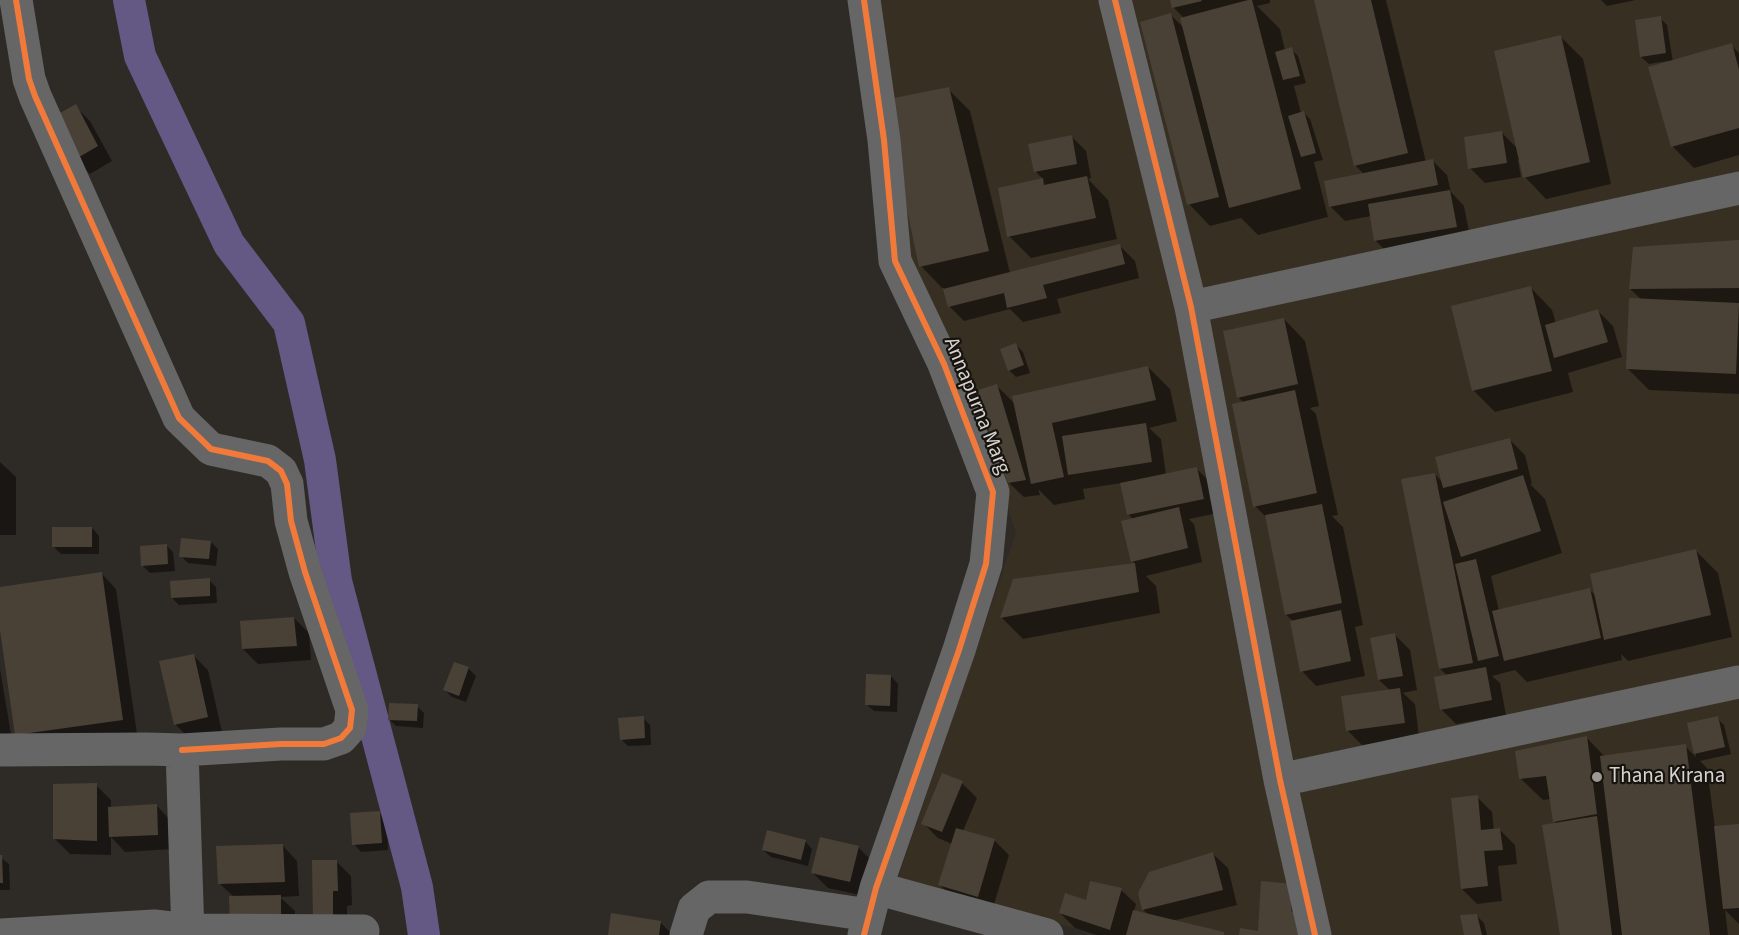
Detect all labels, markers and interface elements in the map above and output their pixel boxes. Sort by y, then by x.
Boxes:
street label: Annapurna Marg [937,334,1015,478]
place label: Thana Kirana [1609,764,1725,790]
marker: Thana Kirana [1590,770,1604,784]

